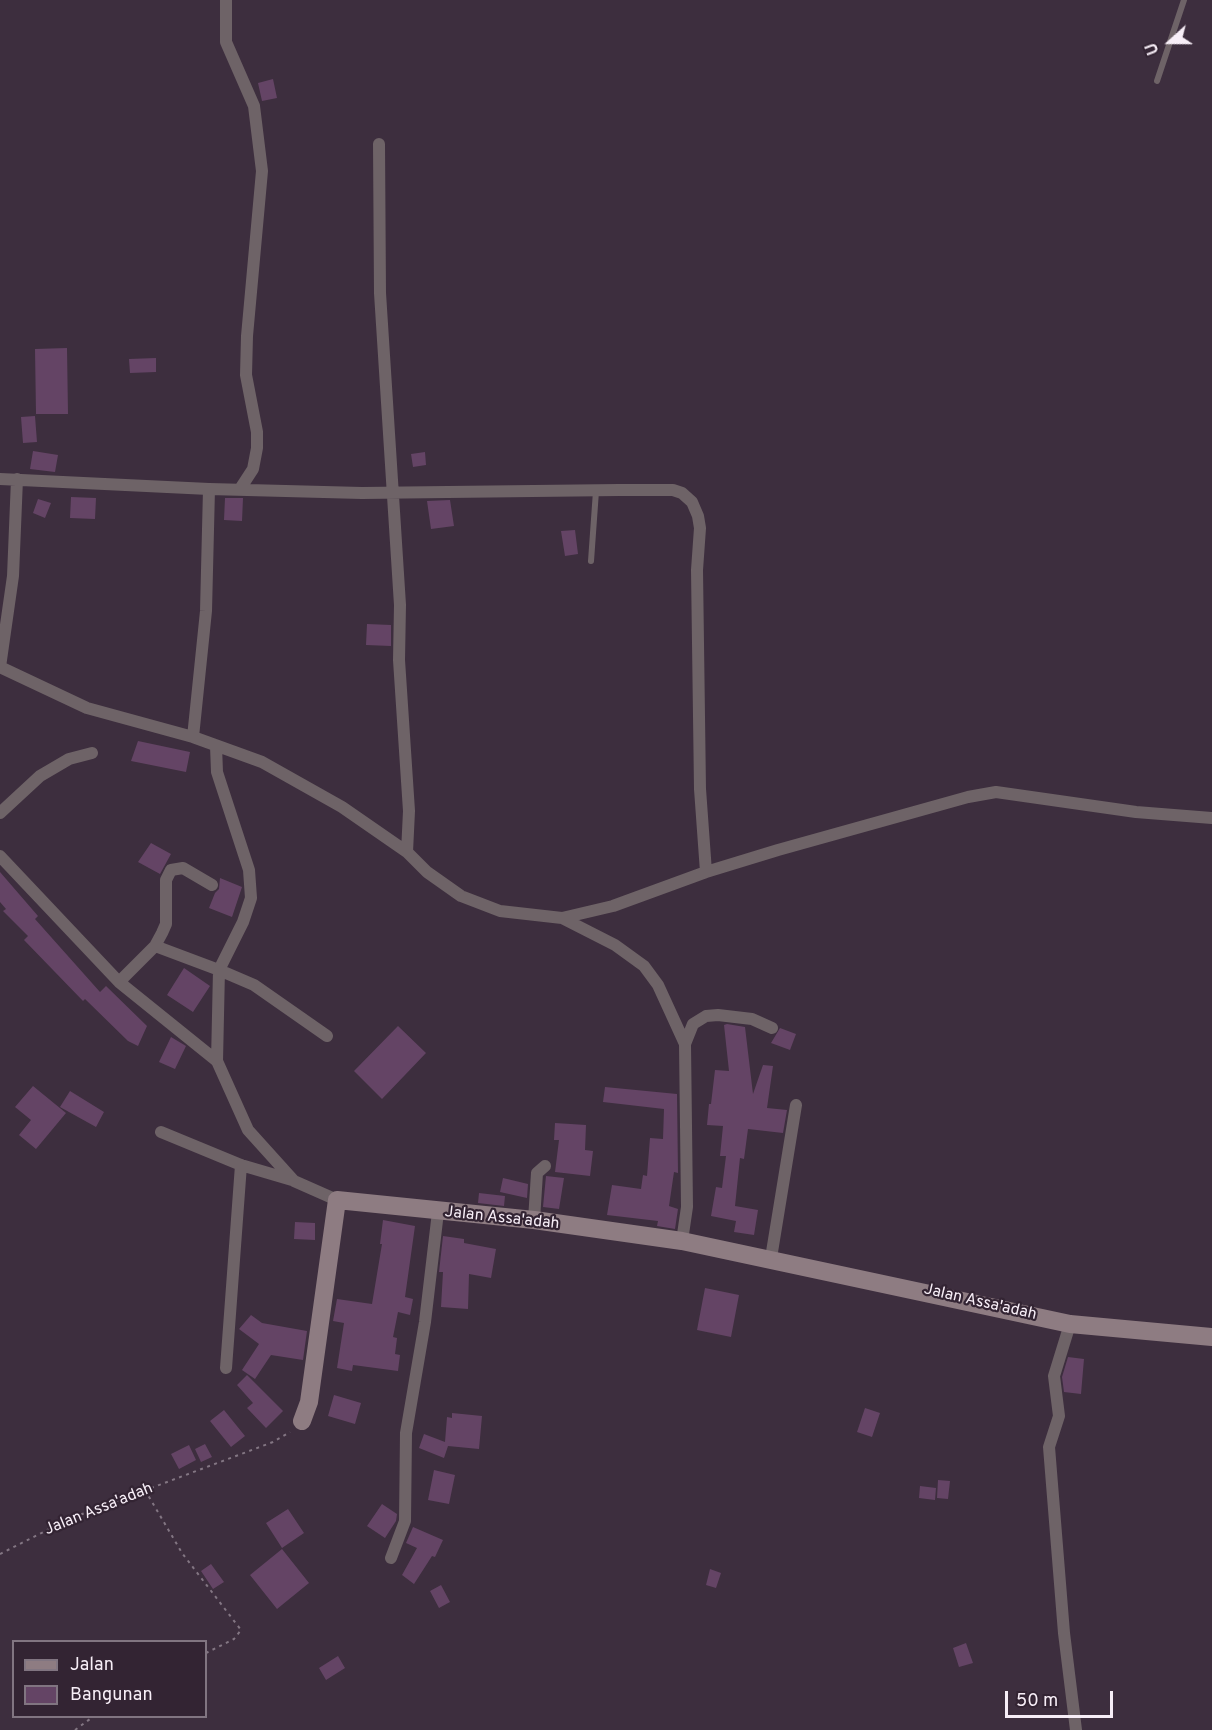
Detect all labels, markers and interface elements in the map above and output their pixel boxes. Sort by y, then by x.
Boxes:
north arrow [1140,12,1200,72]
text: U [1142,40,1165,57]
street label: Jalan Assa'adah [444,1203,560,1235]
street label: Jalan Assa'adah [922,1281,1038,1325]
street label: Jalan Assa'adah [42,1480,156,1540]
legend [12,1640,207,1718]
text: Jalan [70,1654,114,1677]
scale bar [1008,1679,1116,1717]
text: Bangunan [70,1684,153,1707]
text: 50 m [1016,1690,1058,1713]

